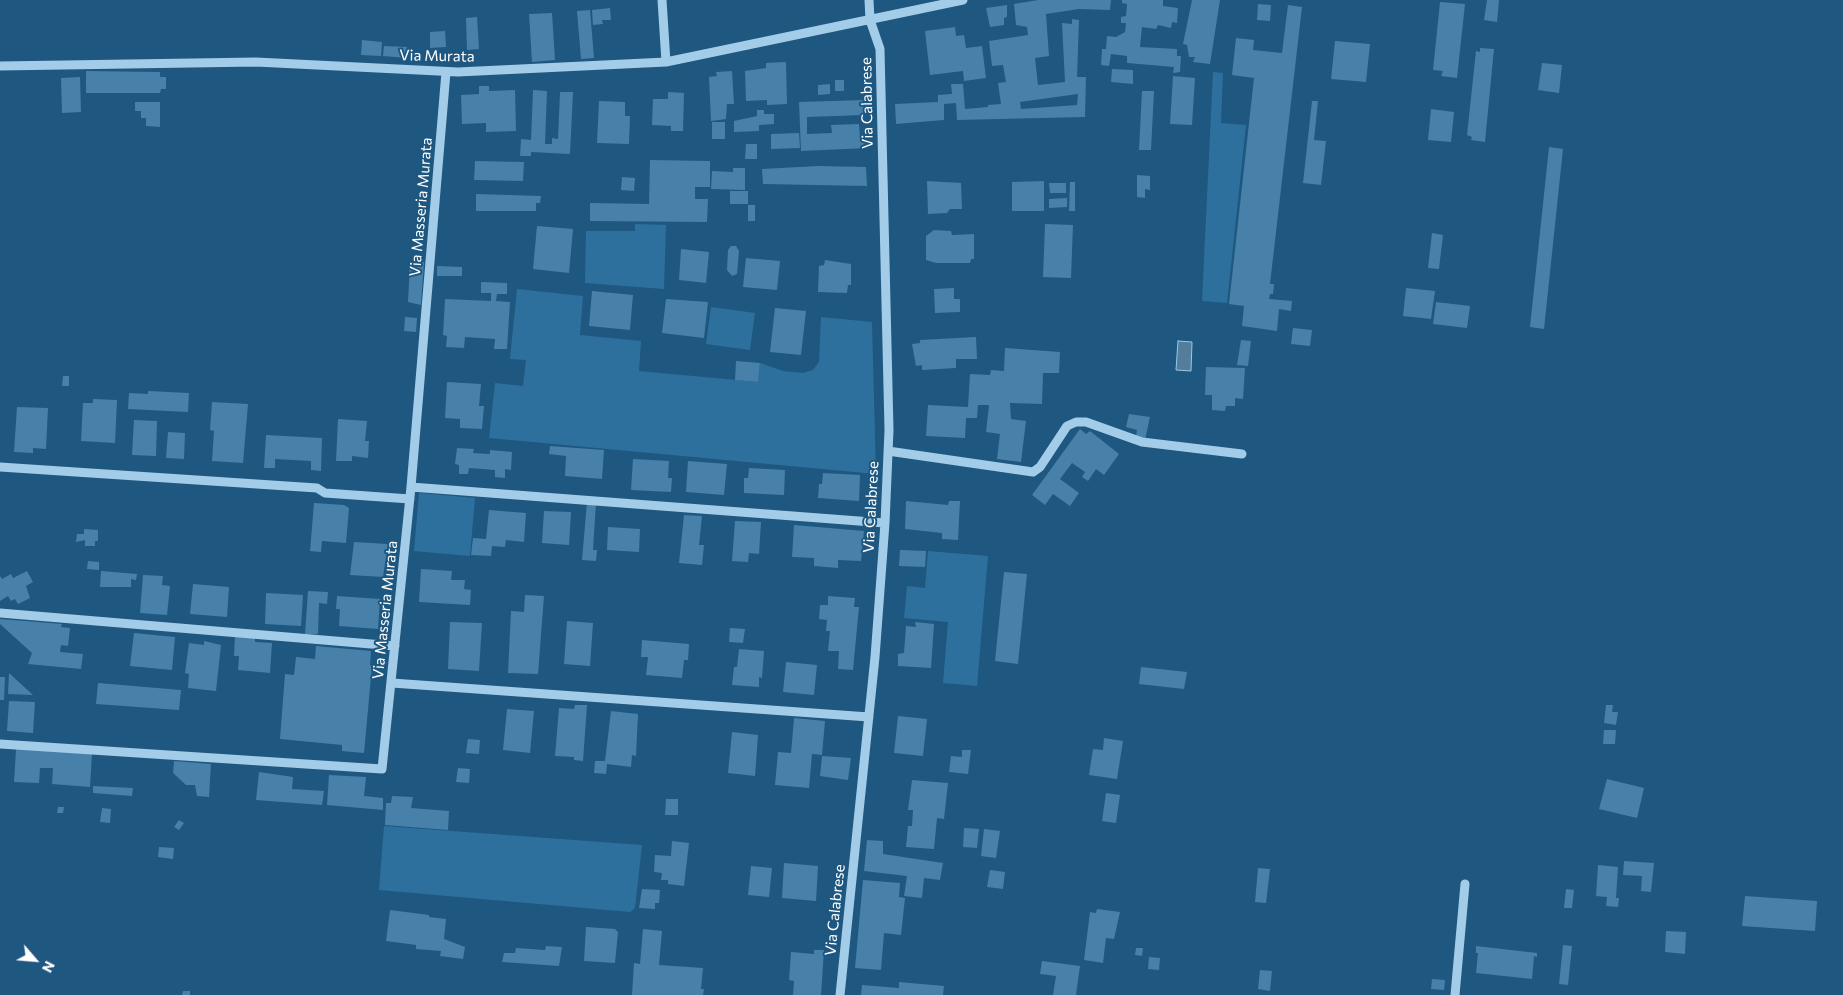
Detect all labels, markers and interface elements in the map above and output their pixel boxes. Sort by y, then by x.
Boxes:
street label: Via Murata [399,46,475,66]
street label: Via Calabrese [857,57,877,149]
street label: Via Masseria Murata [406,137,436,277]
street label: Via Calabrese [860,461,882,553]
street label: Via Masseria Murata [369,540,401,680]
street label: Via Calabrese [821,863,849,957]
north arrow [10,935,60,985]
text: N [39,959,59,976]

